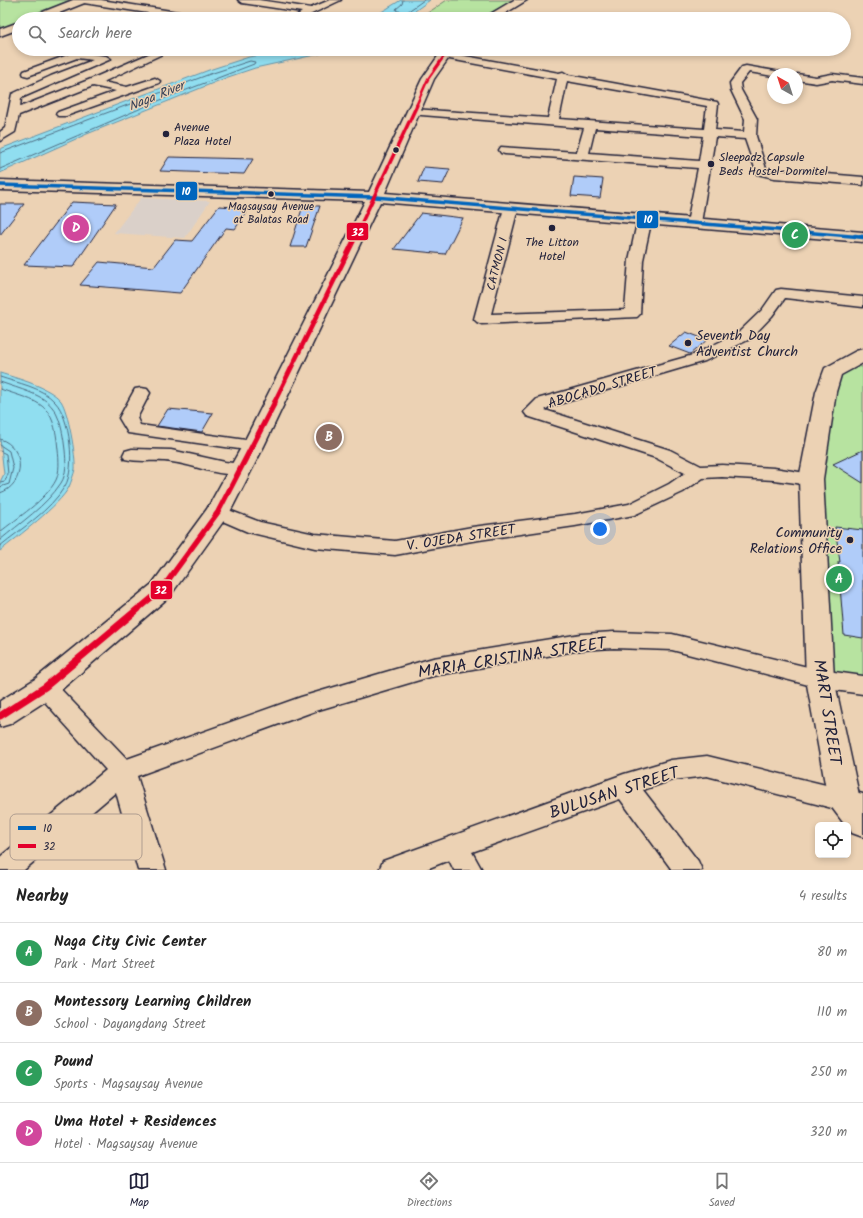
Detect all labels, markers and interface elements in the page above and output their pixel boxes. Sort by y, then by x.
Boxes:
search box [12,12,851,56]
text: Search here [58,22,132,46]
icon: search [26,23,48,45]
north arrow [767,68,803,104]
water label: Naga River [125,75,190,117]
place label: Avenue Plaza Hotel [174,118,231,151]
marker: Avenue Plaza Hotel [161,129,171,139]
unlabelled marker [391,145,401,155]
place label: Sleepadz Capsule Beds Hostel-Dormitel [719,148,828,181]
marker: Sleepadz Capsule Beds Hostel-Dormitel [706,159,716,169]
line badge: 10 [175,181,198,201]
text: 10 [182,183,191,201]
marker: Magsaysay Avenue at Balatas Road [266,189,276,199]
place label: Magsaysay Avenue at Balatas Road [228,198,314,229]
line badge: 10 [636,210,659,229]
text: 10 [644,211,653,229]
pin: D [63,213,89,243]
pin: C [782,220,808,250]
line badge: 32 [346,222,369,241]
marker: The Litton Hotel [547,223,557,233]
text: 32 [351,224,364,242]
place label: The Litton Hotel [525,233,579,266]
street label: CATMON I [482,235,513,293]
place label: Seventh Day Adventist Church [696,325,798,363]
marker: Seventh Day Adventist Church [683,338,693,348]
street label: ABOCADO STREET [545,360,661,415]
pin: B [316,422,342,452]
street label: V. OJEDA STREET [405,518,519,557]
your location [590,519,610,539]
place label: Community Relations Office [750,522,843,560]
marker: Community Relations Office [845,535,855,545]
pin: A [826,564,852,594]
line badge: 32 [150,580,173,600]
text: 32 [154,582,167,600]
street label: MARIA CRISTINA STREET [416,630,610,687]
street label: MART STREET [805,657,848,769]
street label: BULUSAN STREET [546,759,685,827]
legend [10,814,142,860]
text: 10 [43,820,52,838]
map controls [815,822,851,858]
button: locate [815,822,851,858]
text: 32 [43,838,56,856]
text: Nearby [16,883,68,910]
text: 4 results [799,886,847,907]
text: Naga City Civic Center [54,930,206,954]
text: A [25,942,33,963]
text: 80 m [817,942,847,963]
text: Park · Mart Street [54,954,155,975]
text: Montessory Learning Children [54,990,251,1014]
text: B [25,1002,33,1023]
text: 110 m [817,1002,847,1023]
text: School · Dayangdang Street [54,1014,206,1035]
text: Pound [54,1050,93,1074]
text: C [25,1062,33,1083]
text: 250 m [810,1062,847,1083]
text: Sports · Magsaysay Avenue [54,1074,203,1095]
text: Uma Hotel + Residences [54,1110,216,1134]
text: D [25,1122,33,1143]
text: 320 m [810,1122,847,1143]
text: Hotel · Magsaysay Avenue [54,1134,198,1155]
tab: Map [128,1170,150,1212]
tab: Directions [407,1170,452,1212]
tab: Saved [709,1170,735,1212]

